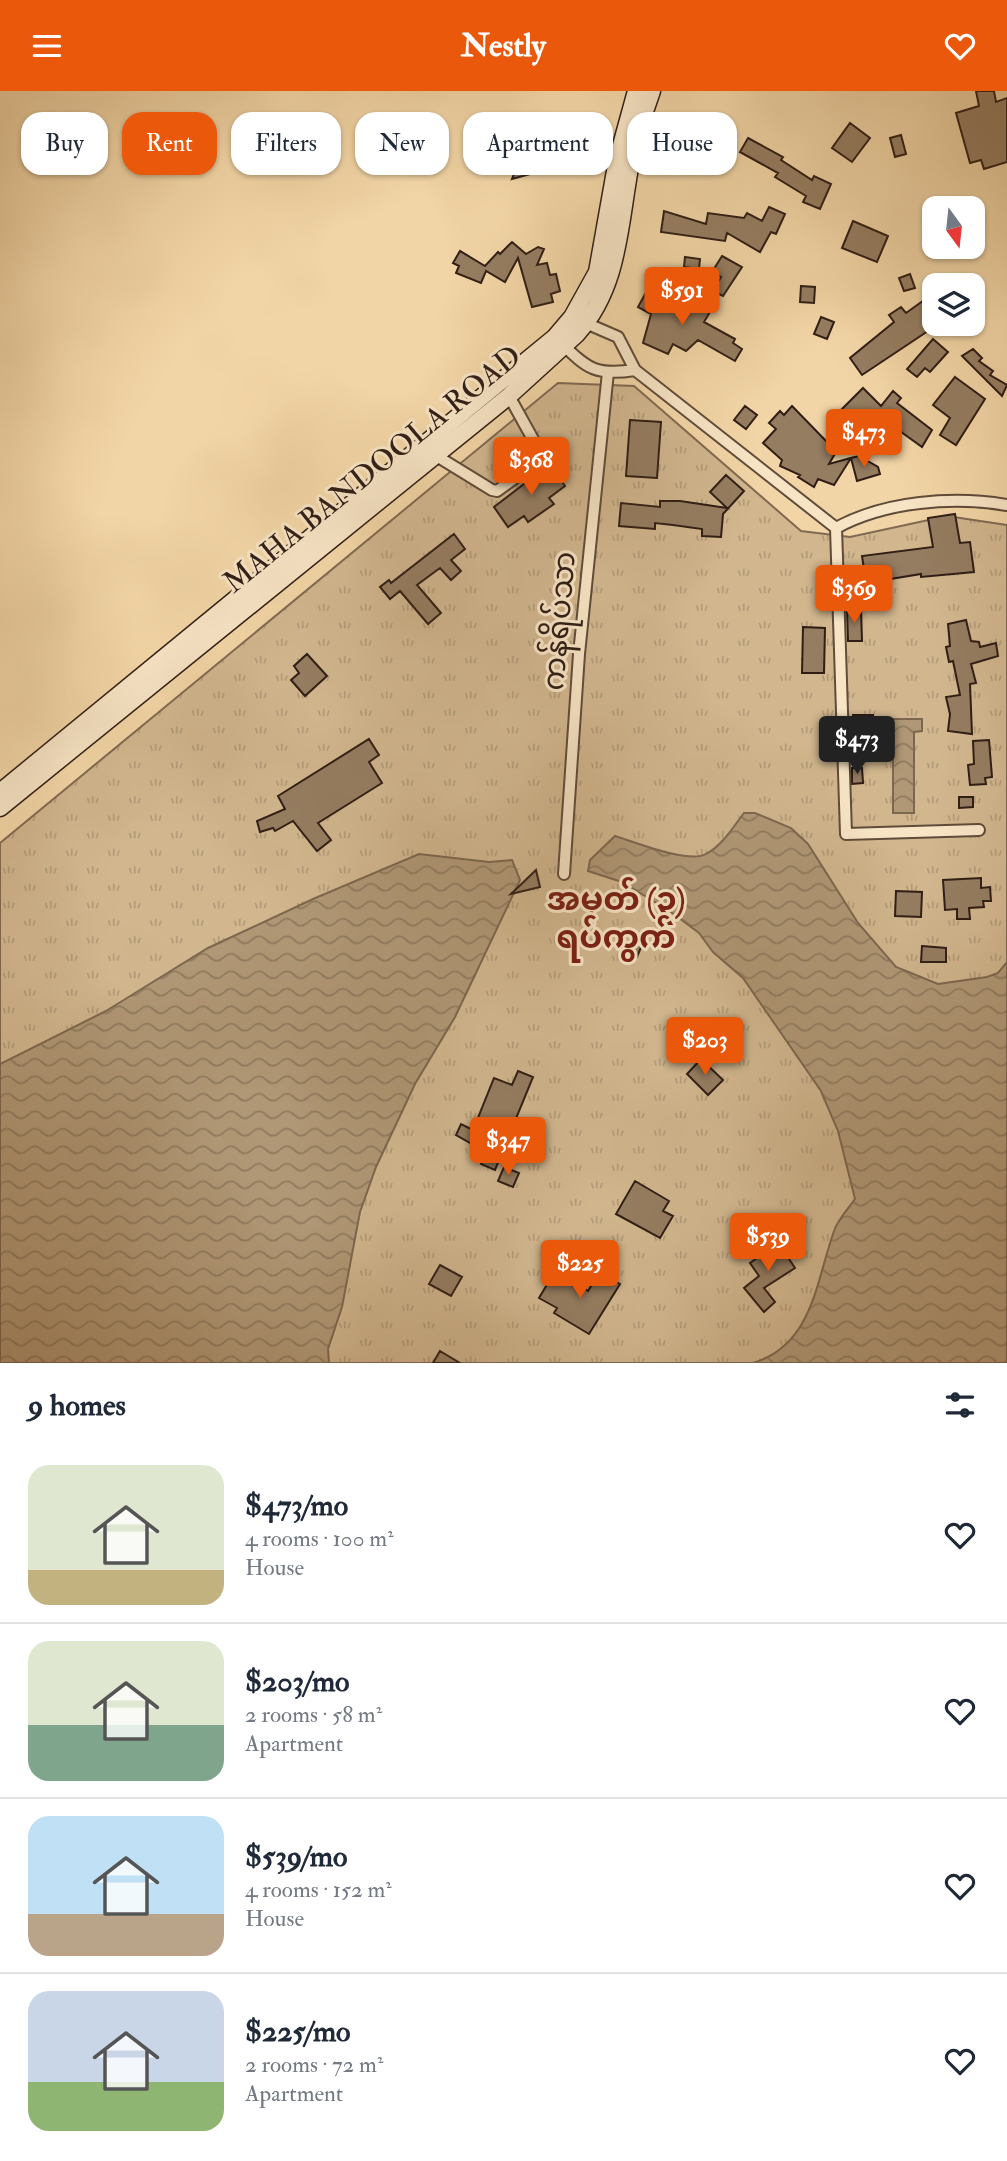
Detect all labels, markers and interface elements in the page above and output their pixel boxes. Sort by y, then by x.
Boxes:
text: Nestly [461,26,546,66]
icon: menu [28,27,66,65]
icon: heart [941,27,979,65]
chip: Buy [21,112,108,175]
chip: Rent [122,112,217,175]
chip: Filters [231,112,341,175]
chip: New [355,112,449,175]
chip: Apartment [463,112,613,175]
chip: House [627,112,737,175]
north arrow [922,196,985,259]
map controls [922,196,985,336]
pin: $591 [641,267,723,327]
button: layers [922,273,985,336]
text: $591 [660,275,704,304]
street label: MAHA BANDOOLA ROAD [216,338,529,601]
pin: $473 [823,409,905,469]
text: $473 [842,417,886,446]
pin: $368 [490,437,572,497]
text: $368 [509,445,553,474]
street label: ကန်ရိပ်သာ [531,550,590,693]
pin: $369 [813,566,895,625]
text: $369 [831,573,877,602]
pin: $473 [816,717,898,776]
text: $473 [835,724,879,753]
district label: အမှတ် (၃) ရပ်ကွက် [547,876,685,963]
pin: $203 [664,1017,746,1077]
text: $203 [682,1025,728,1054]
pin: $347 [467,1117,549,1177]
text: $347 [486,1125,530,1154]
pin: $539 [727,1213,809,1273]
text: $539 [746,1221,790,1250]
pin: $225 [539,1241,621,1300]
text: $225 [557,1248,603,1277]
icon: filters [941,1386,979,1424]
text: 9 homes [28,1387,126,1424]
text: $473/mo [245,1487,348,1524]
icon: home [84,1493,168,1577]
icon: heart [941,1516,979,1554]
text: 4 rooms · 100 m² [245,1524,394,1553]
text: House [245,1553,304,1582]
text: $203/mo [245,1663,350,1700]
icon: home [84,1669,168,1753]
icon: heart [941,1692,979,1730]
text: 2 rooms · 58 m² [245,1700,382,1729]
text: Apartment [245,1729,343,1758]
text: $539/mo [245,1838,347,1875]
icon: home [84,1844,168,1928]
icon: heart [941,1867,979,1905]
text: 4 rooms · 152 m² [245,1875,392,1904]
text: House [245,1904,304,1933]
text: $225/mo [245,2013,351,2050]
icon: home [84,2019,168,2103]
icon: heart [941,2042,979,2080]
text: 2 rooms · 72 m² [245,2050,383,2079]
text: Apartment [245,2079,343,2108]

